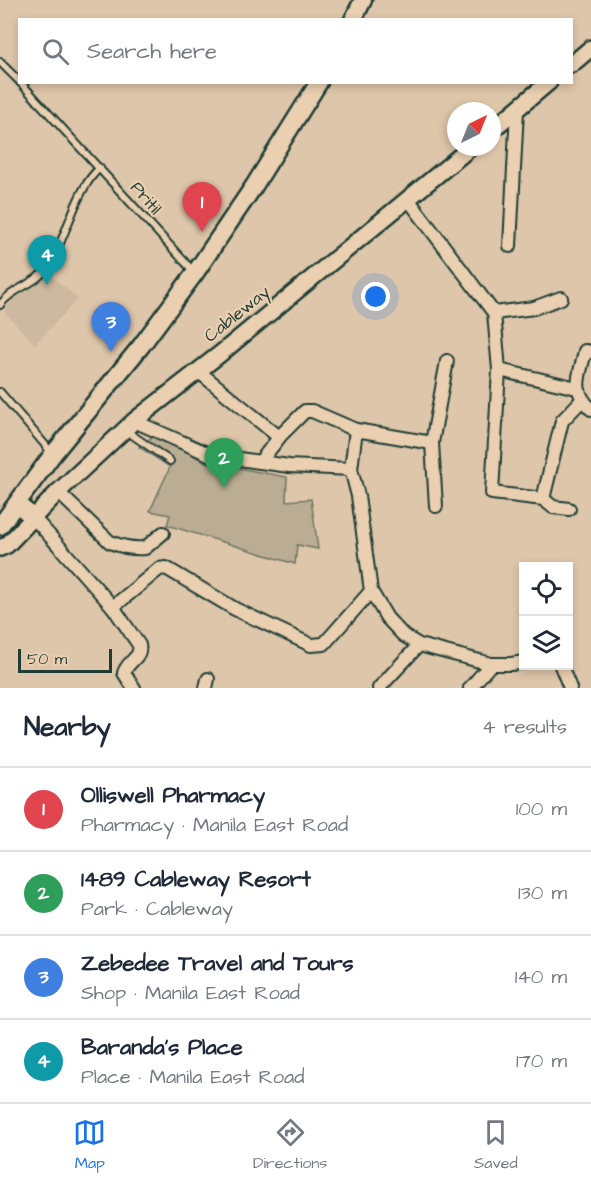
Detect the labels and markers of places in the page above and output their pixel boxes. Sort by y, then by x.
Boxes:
pin: 1 [182,182,222,232]
pin: 4 [28,236,66,285]
pin: 3 [92,302,130,352]
pin: 2 [204,438,244,488]

